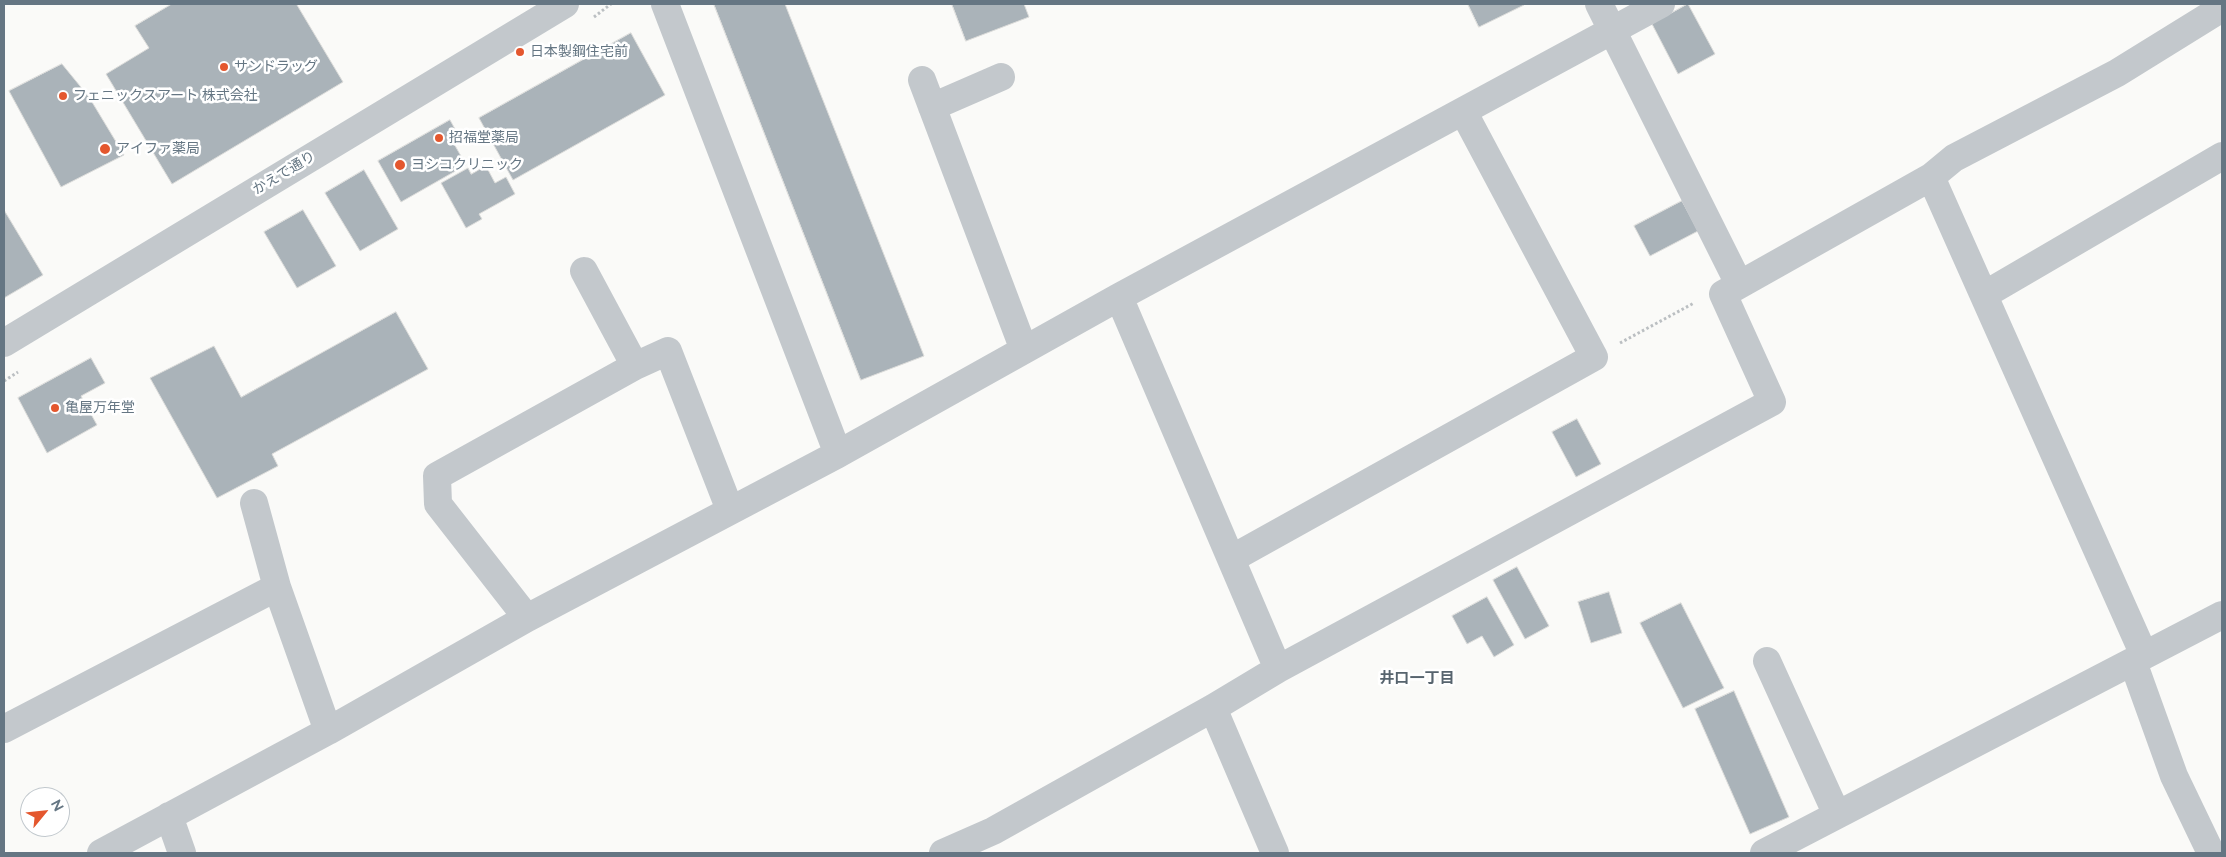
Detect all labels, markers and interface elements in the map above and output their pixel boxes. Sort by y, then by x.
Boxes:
place label: 日本製鋼住宅前 [530,44,628,60]
marker: 日本製鋼住宅前 [514,46,526,58]
place label: サンドラッグ [234,59,318,75]
marker: サンドラッグ [218,61,230,73]
place label: フェニックスアート 株式会社 [73,88,258,104]
marker: フェニックスアート 株式会社 [57,90,69,102]
place label: 招福堂薬局 [449,130,519,146]
marker: 招福堂薬局 [433,132,445,144]
place label: アイファ薬局 [116,141,200,157]
marker: アイファ薬局 [98,142,112,156]
street label: かえで通り [250,148,318,198]
place label: ヨシコクリニック [411,157,523,173]
marker: ヨシコクリニック [393,158,407,172]
place label: 亀屋万年堂 [65,400,135,416]
marker: 亀屋万年堂 [49,402,61,414]
district label: 井口一丁目 [1380,669,1454,687]
north arrow [20,787,70,837]
text: N [48,797,67,814]

